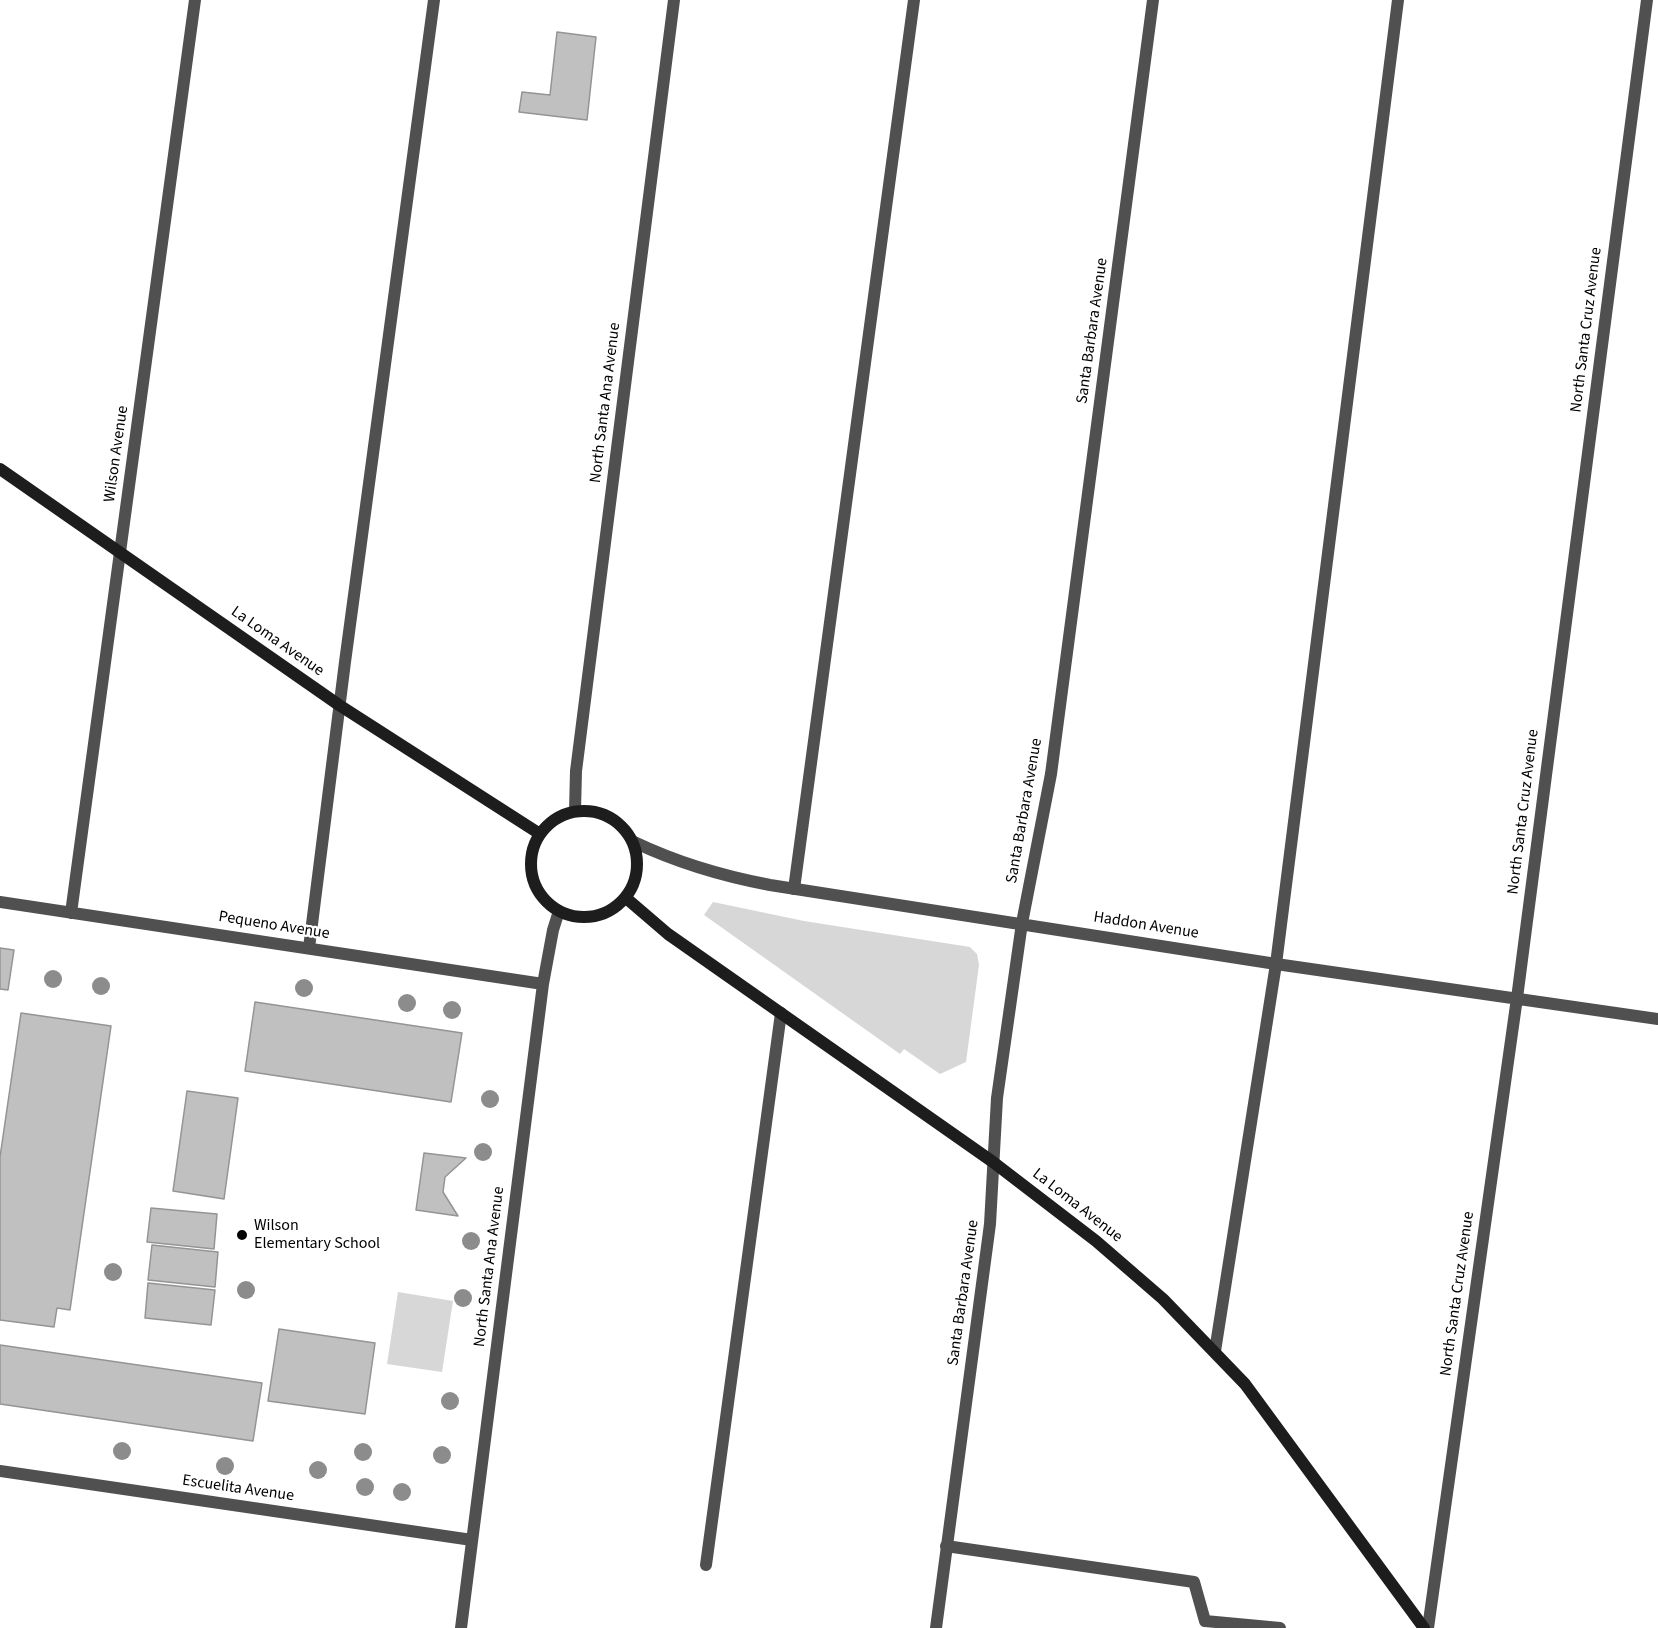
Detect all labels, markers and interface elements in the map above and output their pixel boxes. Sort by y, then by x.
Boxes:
street label: North Santa Cruz Avenue [1567,246,1607,414]
street label: Santa Barbara Avenue [1073,257,1113,405]
street label: North Santa Ana Avenue [587,322,625,484]
street label: Wilson Avenue [101,405,133,503]
street label: La Loma Avenue [227,603,327,681]
street label: North Santa Cruz Avenue [1504,728,1544,896]
street label: Santa Barbara Avenue [1003,737,1047,885]
street label: Pequeno Avenue [217,908,331,944]
street label: Haddon Avenue [1092,908,1200,944]
street label: La Loma Avenue [1028,1165,1126,1247]
street label: North Santa Ana Avenue [471,1186,509,1348]
street label: North Santa Cruz Avenue [1437,1210,1479,1378]
place label: Wilson Elementary School [254,1216,380,1254]
street label: Santa Barbara Avenue [944,1219,984,1367]
marker: Wilson Elementary School [235,1228,249,1242]
street label: Escuelita Avenue [181,1472,295,1506]

